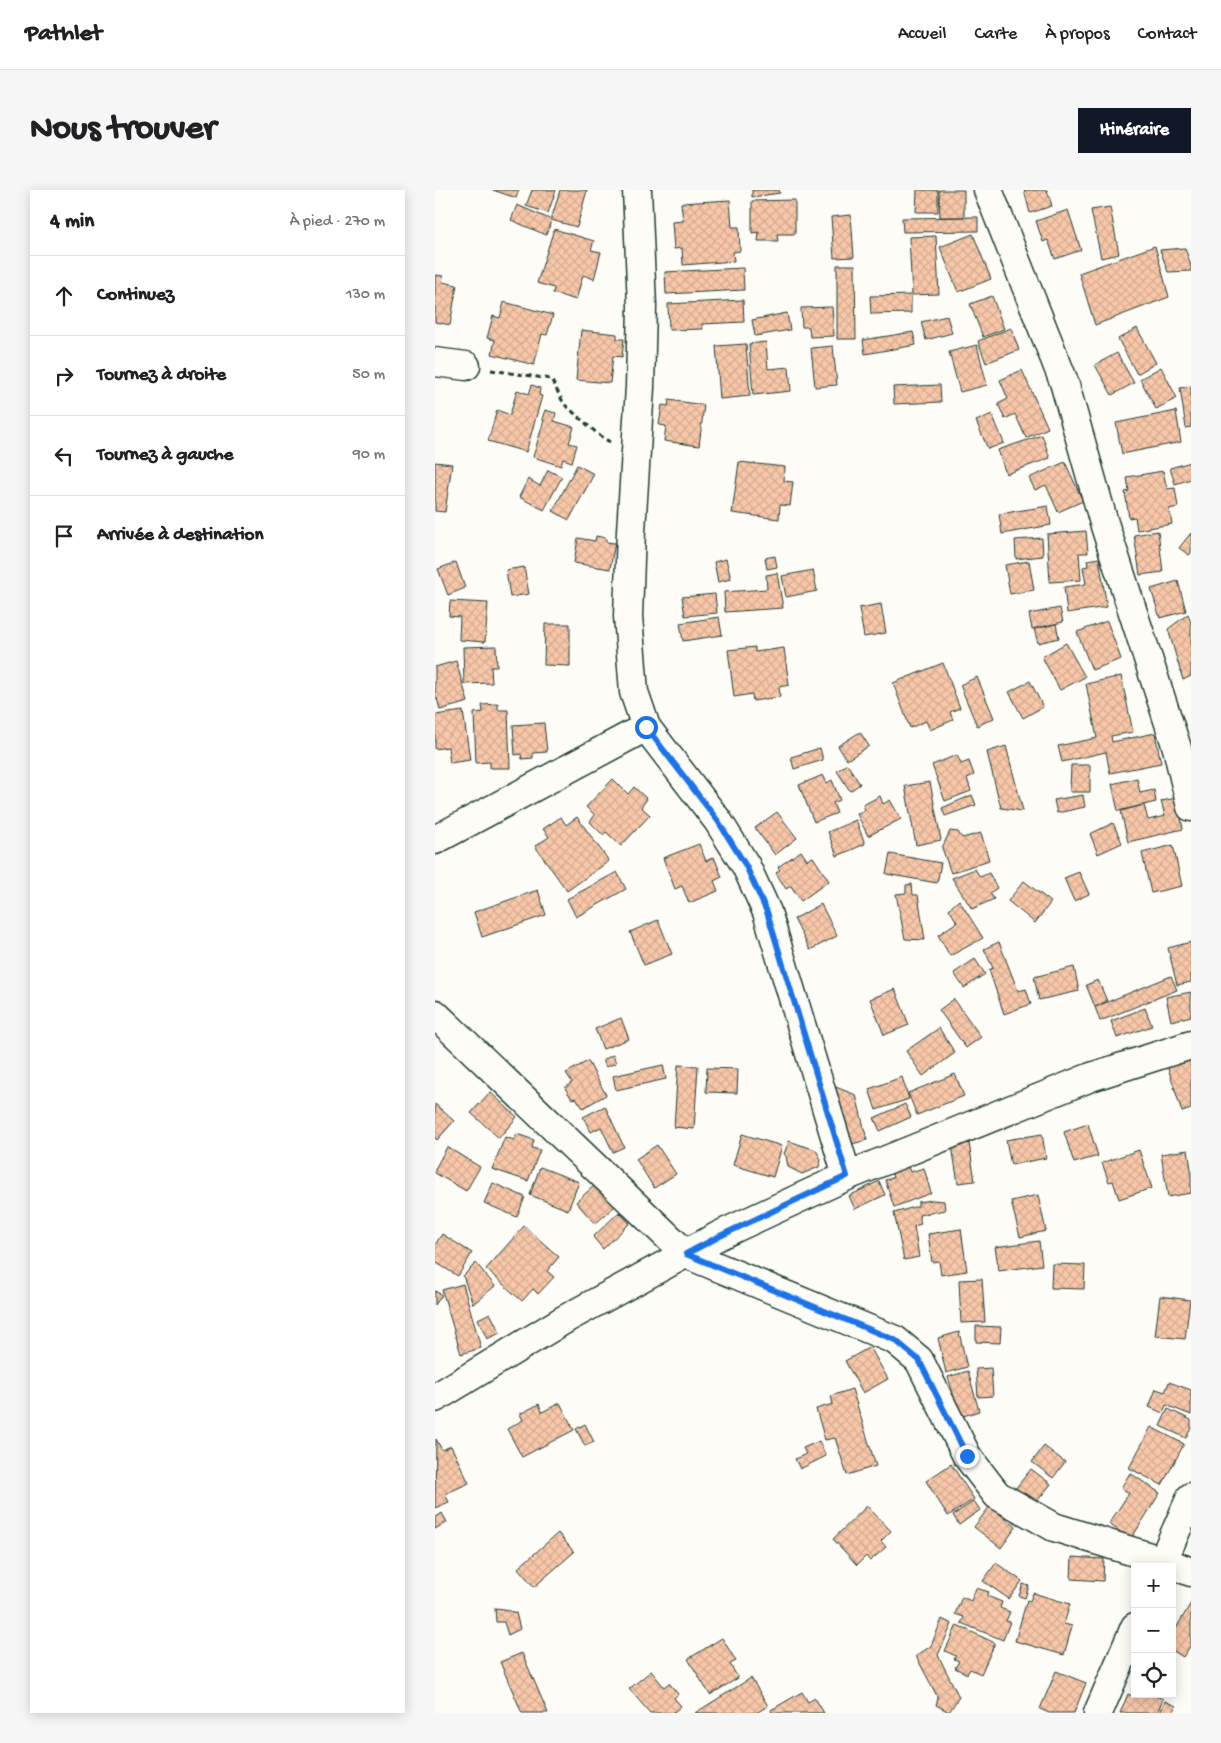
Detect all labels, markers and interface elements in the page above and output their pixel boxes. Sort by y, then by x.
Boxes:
text: Pathlet [25,20,102,49]
text: Accueil [898,24,946,45]
text: Carte [974,24,1017,45]
text: À propos [1045,24,1110,45]
text: Contact [1138,24,1196,45]
button: Itinéraire [1078,108,1191,153]
text: Nous trouver [30,110,216,151]
text: 4 min [50,210,94,235]
text: À pied · 270 m [290,213,385,232]
icon: ahead [50,282,78,310]
text: Continuez [97,284,174,307]
text: 130 m [346,286,385,305]
icon: right [50,362,78,390]
text: Tournez à droite [97,364,226,387]
text: 50 m [352,366,385,385]
icon: left [50,442,78,470]
text: Tournez à gauche [97,444,233,467]
text: 90 m [353,446,385,465]
icon: arrive [50,522,78,550]
text: Arrivée à destination [97,524,263,547]
route start [635,716,658,739]
route end [956,1445,979,1468]
map controls [1131,1563,1176,1698]
button: + [1131,1563,1176,1608]
button: − [1131,1608,1176,1653]
button: locate [1131,1653,1176,1698]

